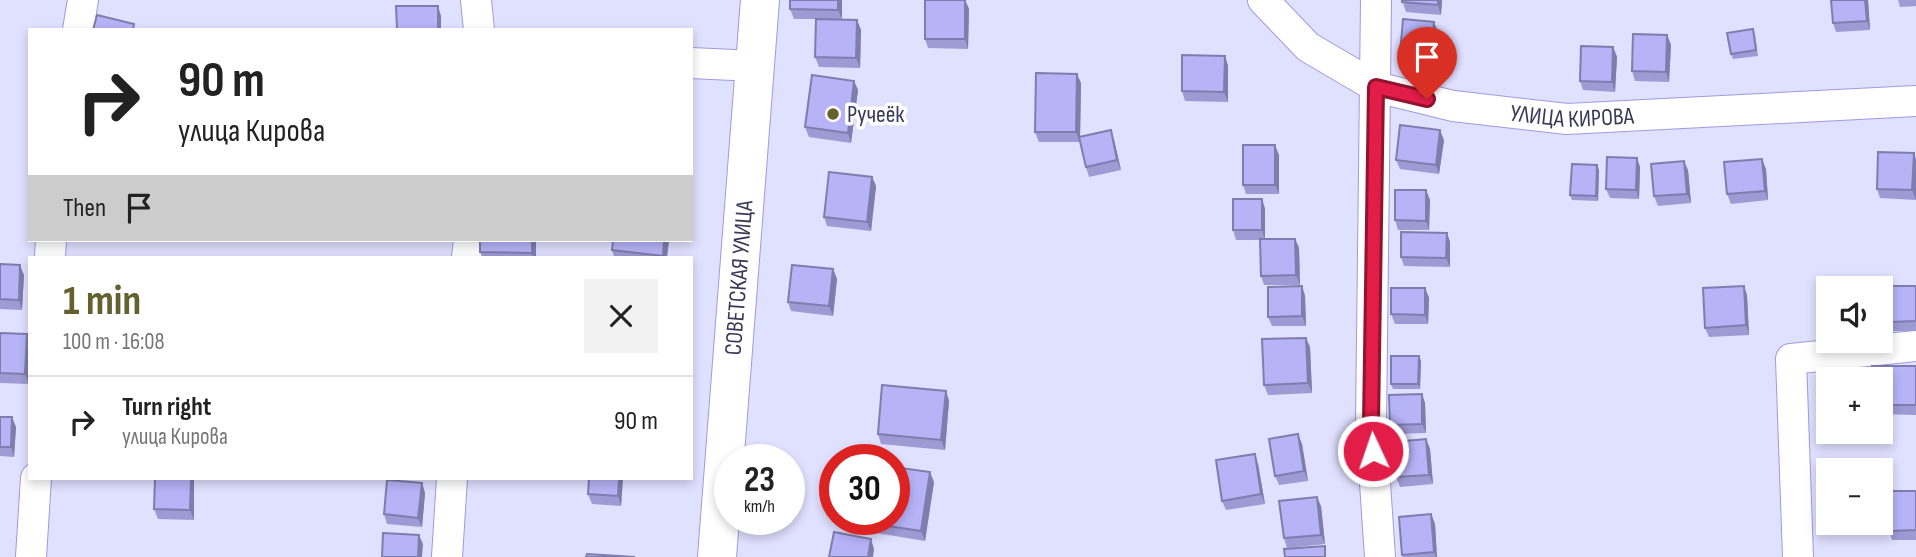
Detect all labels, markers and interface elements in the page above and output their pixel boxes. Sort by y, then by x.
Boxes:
pin [1397,27,1457,99]
icon: arrive [1408,38,1446,76]
text: 90 m [178,52,265,111]
icon: right [63,56,154,147]
street label: УЛИЦА КИРОВА [1509,99,1635,134]
place label: Ручеёк [847,100,905,129]
marker: Ручеёк [825,106,841,122]
text: улица Кирова [178,112,325,151]
icon: arrive [120,189,158,227]
text: Then [63,193,106,224]
street label: СОВЕТСКАЯ УЛИЦА [719,199,760,356]
text: 1 min [63,276,141,327]
map controls [1816,276,1893,535]
button: sound [1816,276,1893,353]
button: close [584,279,658,353]
text: 100 m · 16:08 [63,328,165,356]
button: + [1816,367,1893,444]
text: Turn right [122,392,211,423]
icon: right [63,403,101,441]
text: 90 m [614,406,658,437]
position arrow [1336,414,1410,488]
text: улица Кирова [122,423,228,451]
speed limit sign: 30 [819,444,910,535]
button: − [1816,458,1893,535]
text: 23 [744,459,775,502]
text: km/h [744,496,775,517]

